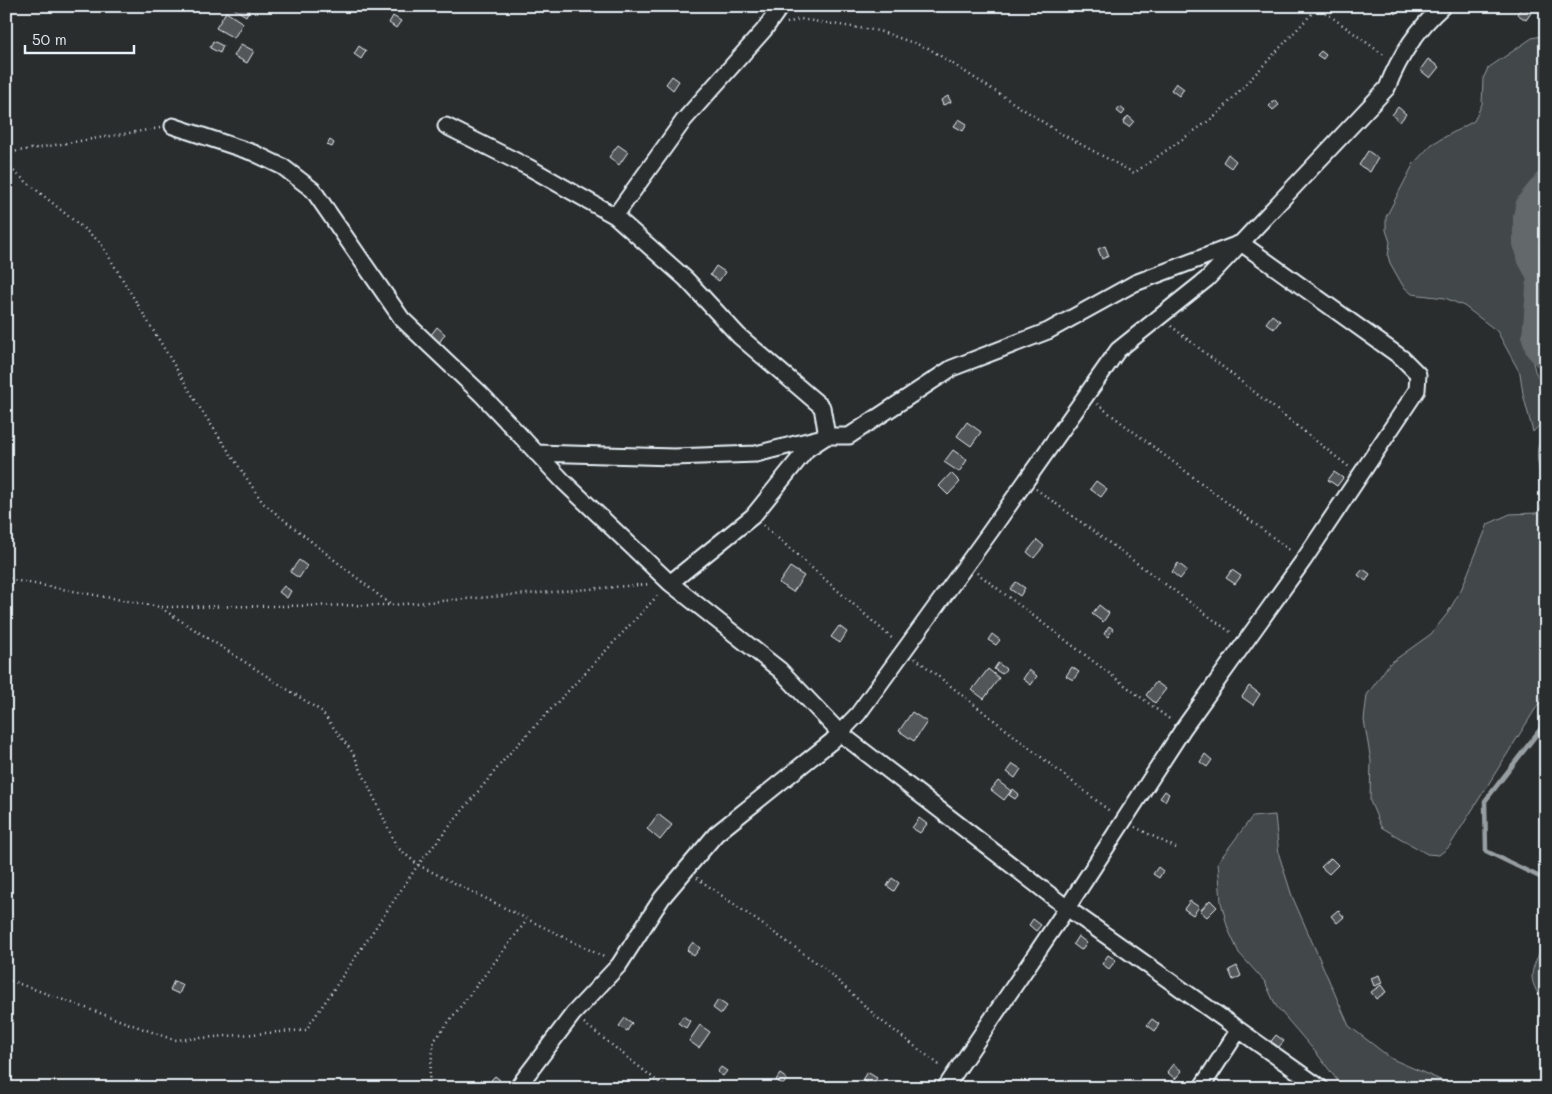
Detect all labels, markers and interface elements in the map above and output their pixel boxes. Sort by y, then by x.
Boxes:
scale bar [25,22,134,54]
text: 50 m [32,29,67,49]

